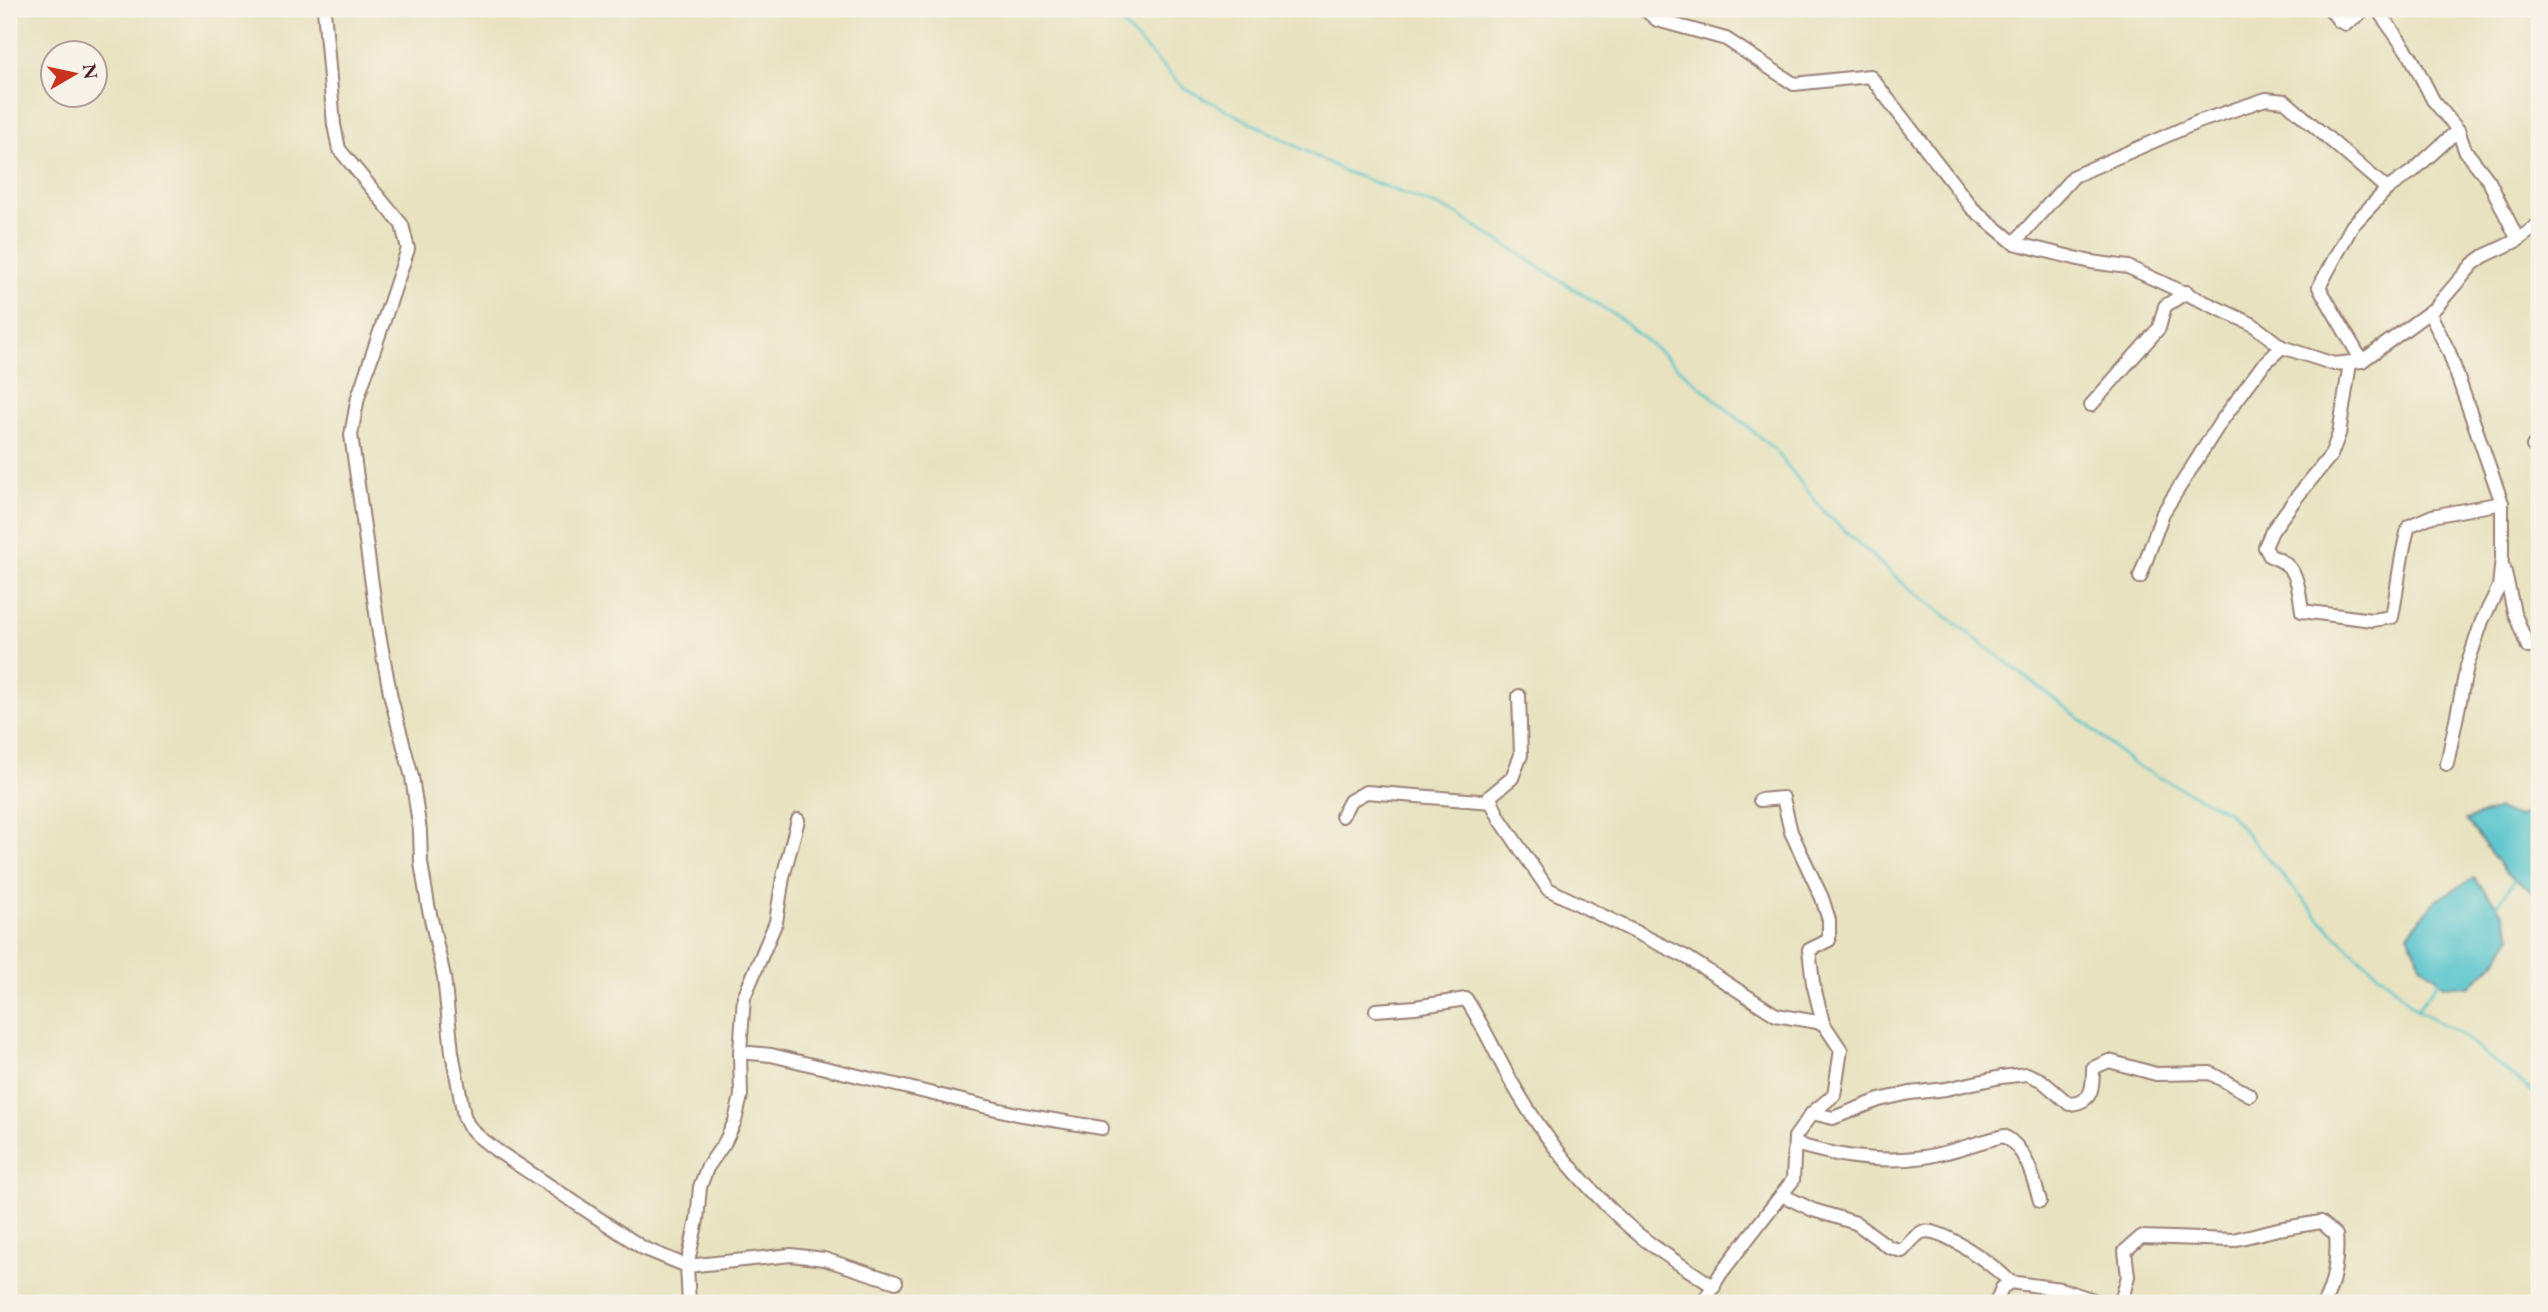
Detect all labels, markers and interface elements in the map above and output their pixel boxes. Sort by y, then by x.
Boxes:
north arrow [38,38,108,108]
text: N [77,62,104,82]

